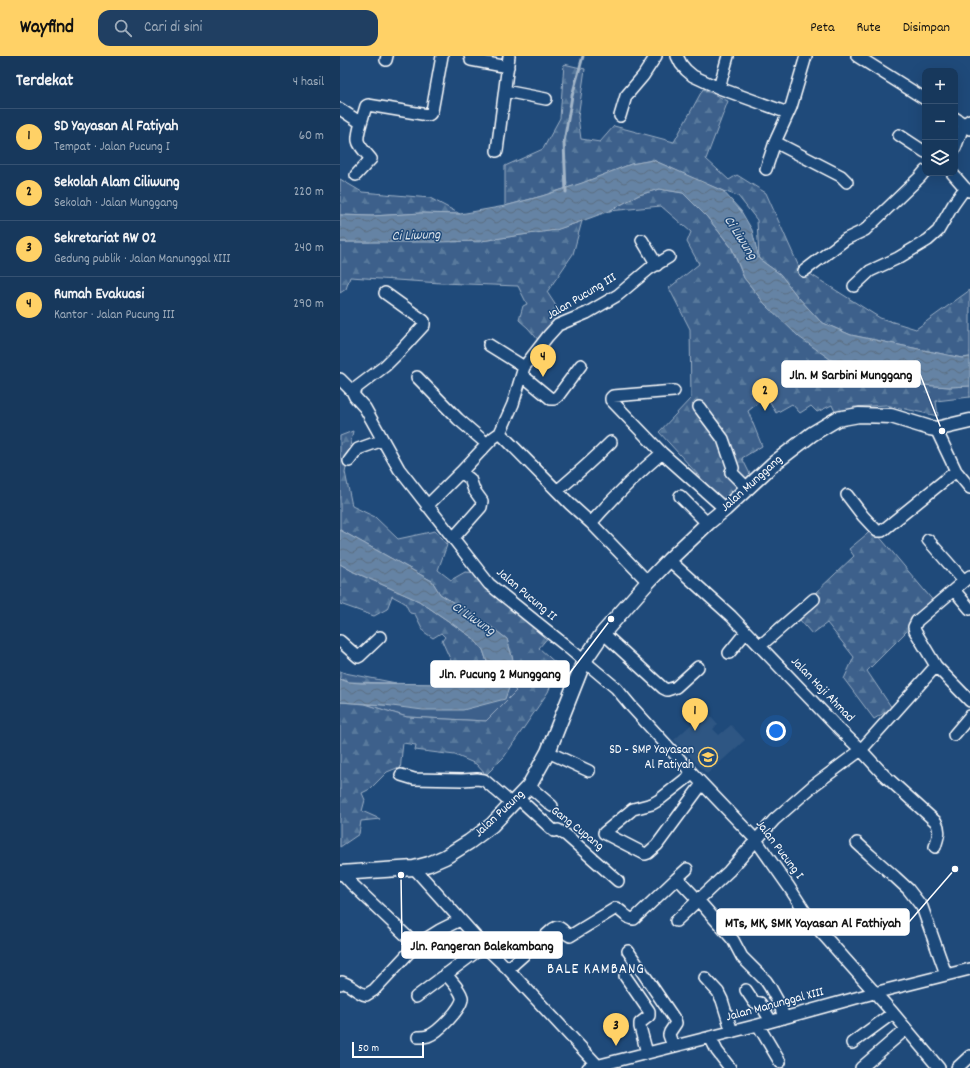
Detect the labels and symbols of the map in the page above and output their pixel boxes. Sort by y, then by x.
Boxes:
water label: Ci Liwung [718,212,762,265]
water label: Ci Liwung [391,225,442,247]
street label: Jalan Pucung III [544,269,620,325]
pin: 4 [530,344,556,377]
callout: Jln. M Sarbini Munggang [782,361,920,387]
text: Jln. M Sarbini Munggang [790,366,912,386]
pin: 2 [752,378,778,411]
street label: Jalan Munggang [717,451,787,517]
street label: Jalan Pucung II [492,564,560,626]
water label: Ci Liwung [447,597,499,641]
street label: Jalan Haji Ahmad [786,653,858,727]
callout: Jln. Pucung 2 Munggang [431,661,569,687]
text: Jln. Pucung 2 Munggang [439,665,561,685]
pin: 1 [682,698,708,731]
your location [766,721,786,741]
place label: SD - SMP Yayasan Al Fatiyah [609,741,694,775]
school or university icon: SD - SMP Yayasan Al Fatiyah [697,746,719,768]
street label: Jalan Pucung [470,785,530,842]
street label: Gang Cupang [546,802,608,856]
street label: Jalan Pucung I [750,816,808,884]
callout: MTs, MK, SMK Yayasan Al Fathiyah [717,909,909,935]
text: MTs, MK, SMK Yayasan Al Fathiyah [725,914,902,934]
callout: Jln. Pangeran Balekambang [402,932,562,958]
text: Jln. Pangeran Balekambang [410,937,554,957]
district label: BALE KAMBANG [547,959,645,981]
street label: Jalan Manunggal XIII [724,983,826,1027]
pin: 3 [603,1013,629,1046]
scale bar [352,1040,424,1059]

